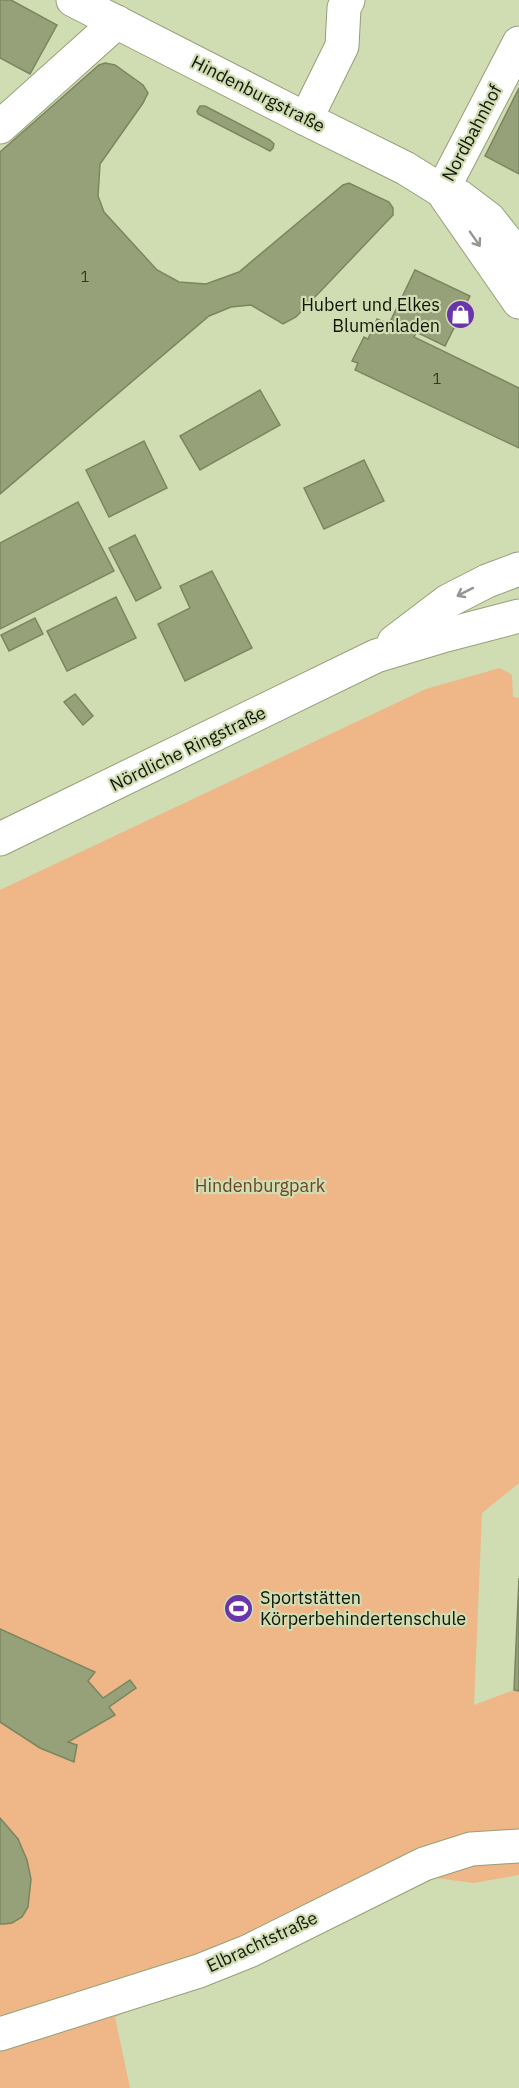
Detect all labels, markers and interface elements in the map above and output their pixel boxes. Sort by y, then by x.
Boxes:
street label: Hindenburgstraße [188,50,329,137]
street label: Nordbahnhof [436,80,507,185]
one-way arrow [469,230,481,247]
house number: 1 [80,267,90,286]
place label: Hubert und Elkes Blumenladen [301,293,440,337]
shop icon: Hubert und Elkes Blumenladen [445,299,477,331]
house number: 1 [432,369,442,388]
one-way arrow [457,587,475,598]
street label: Nördliche Ringstraße [106,701,270,796]
park label: Hindenburgpark [195,1174,326,1197]
place label: Sportstätten Körperbehindertenschule [260,1586,466,1630]
sports icon: Sportstätten Körperbehindertenschule [223,1592,255,1624]
street label: Elbrachtstraße [203,1906,321,1977]

